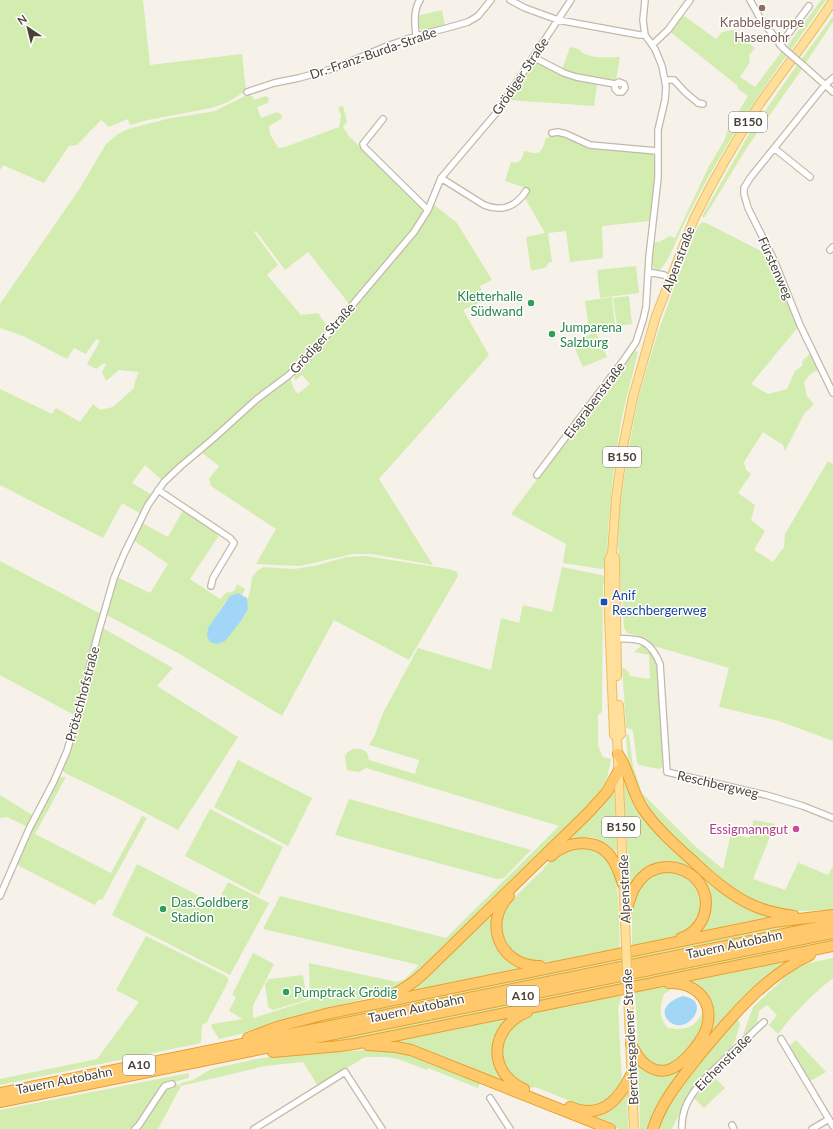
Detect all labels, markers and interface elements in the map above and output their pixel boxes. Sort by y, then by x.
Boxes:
marker: Krabbelgruppe Hasenohr [757,3,767,13]
north arrow [8,8,48,48]
text: N [15,12,29,27]
place label: Krabbelgruppe Hasenohr [720,14,804,45]
street label: Dr.-Franz-Burda-Straße [307,24,439,82]
street label: Grödiger Straße [488,34,552,118]
road number: B150 [729,112,767,132]
street label: Alpenstraße [658,224,698,294]
street label: Fürstenweg [755,234,797,302]
place label: Kletterhalle Südwand [457,288,523,319]
marker: Kletterhalle Südwand [526,298,536,308]
street label: Grödiger Straße [286,299,358,377]
place label: Jumparena Salzburg [560,319,622,350]
marker: Jumparena Salzburg [547,329,557,339]
street label: Eisgrabenstraße [560,359,628,441]
road number: B150 [603,447,641,467]
place label: Anif Reschbergerweg [612,587,707,618]
marker: Anif Reschbergerweg [599,597,609,607]
street label: Prötschhofstraße [62,644,102,743]
street label: Reschbergweg [676,767,760,801]
road number: B150 [602,817,640,837]
place label: Essigmanngut [709,821,788,837]
marker: Essigmanngut [791,824,801,834]
street label: Alpenstraße [615,854,633,924]
place label: Das.Goldberg Stadion [171,894,248,925]
marker: Das.Goldberg Stadion [158,904,168,914]
street label: Tauern Autobahn [685,926,783,962]
street label: Berchtesgadener Straße [618,968,642,1105]
place label: Pumptrack Grödig [294,984,397,1000]
road number: A10 [507,986,539,1006]
marker: Pumptrack Grödig [281,987,291,997]
street label: Tauern Autobahn [367,990,465,1026]
street label: Eichenstraße [691,1030,755,1094]
road number: A10 [123,1055,155,1075]
street label: Tauern Autobahn [14,1063,114,1097]

